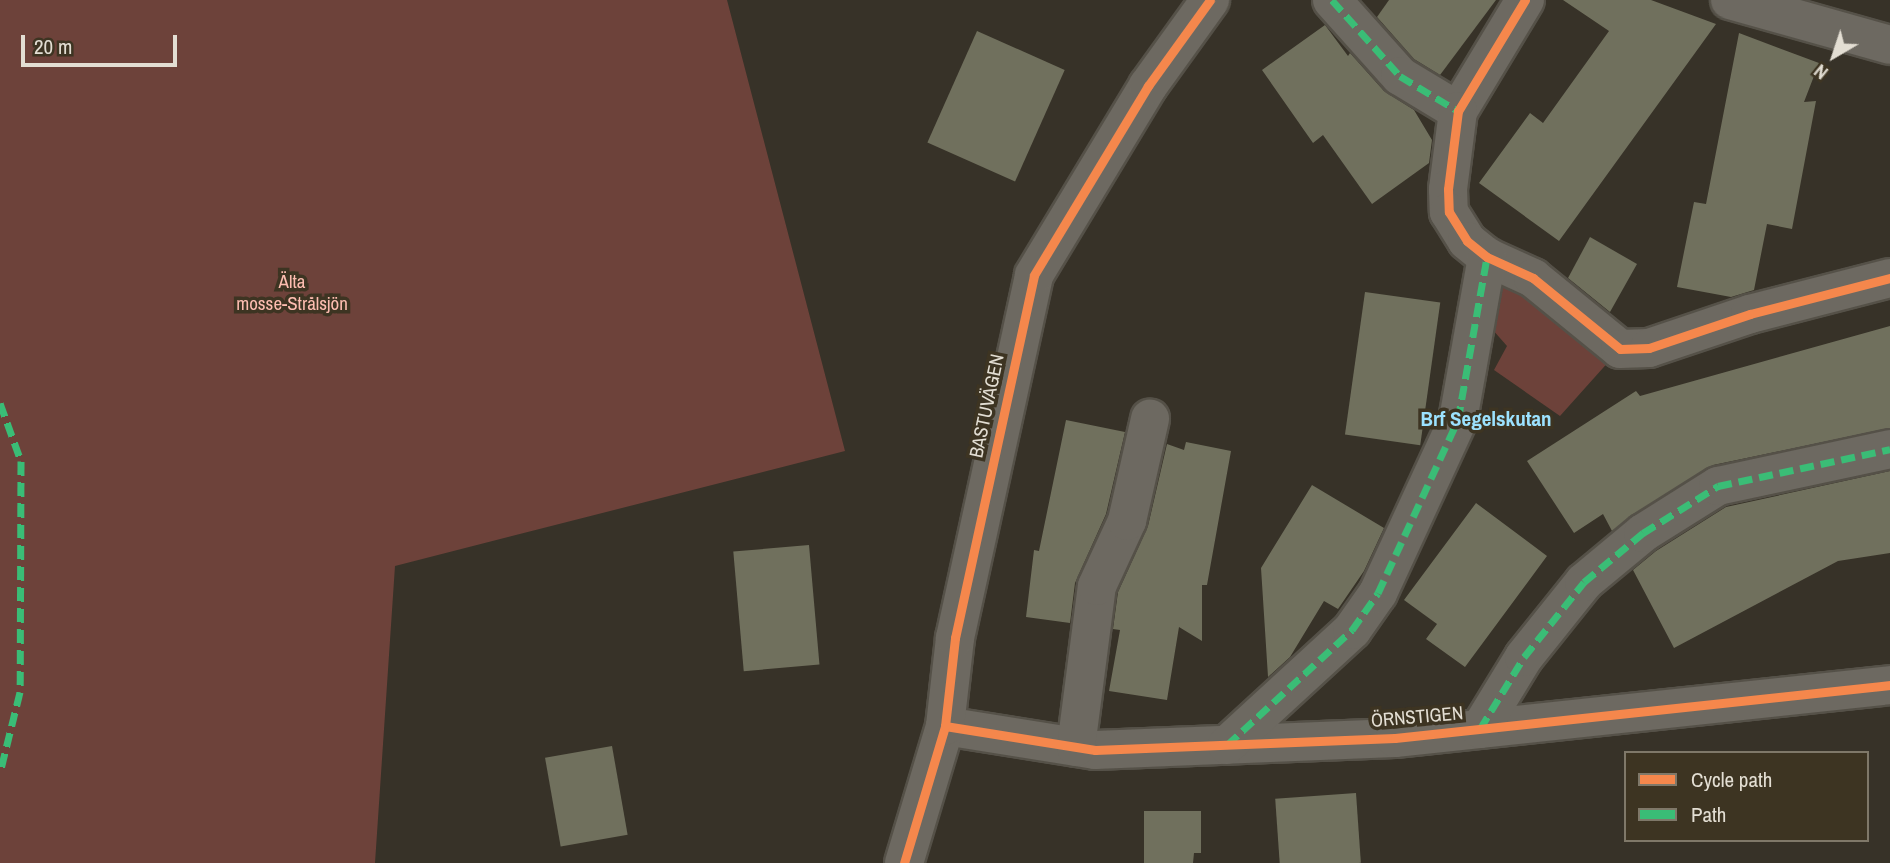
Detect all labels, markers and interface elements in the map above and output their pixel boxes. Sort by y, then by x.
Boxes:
scale bar [24,21,180,65]
north arrow [1799,21,1869,91]
text: 20 m [34,32,72,61]
text: N [1808,59,1833,86]
park label: Älta mosse-Strålsjön [236,271,348,315]
street label: BASTUVÄGEN [965,352,1009,460]
district label: Brf Segelskutan [1420,406,1552,432]
street label: ÖRNSTIGEN [1370,702,1464,732]
legend [1624,751,1869,842]
text: Cycle path [1691,765,1772,794]
text: Path [1691,800,1726,829]

